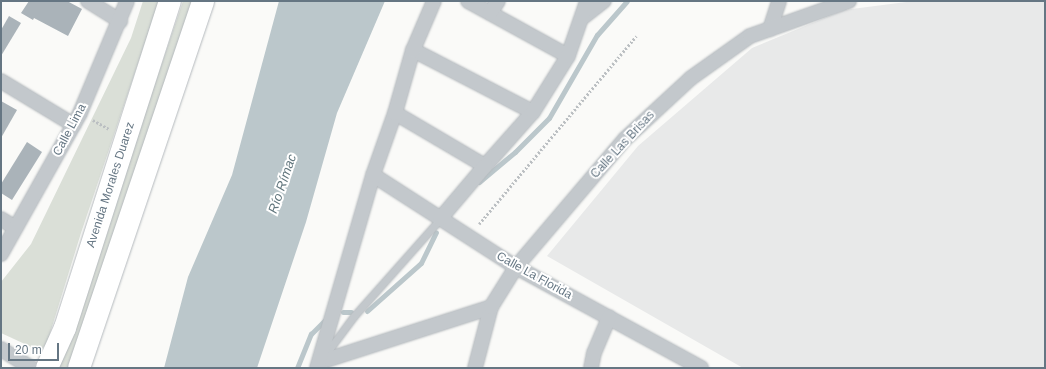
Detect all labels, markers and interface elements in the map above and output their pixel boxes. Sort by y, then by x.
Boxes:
street label: Calle Lima [50,102,90,158]
street label: Calle Las Brisas [588,108,658,182]
street label: Avenida Morales Duarez [84,120,138,250]
water label: Río Rímac [266,152,300,216]
street label: Calle La Florida [494,249,574,303]
scale bar [10,335,61,361]
text: 20 m [15,343,42,357]

